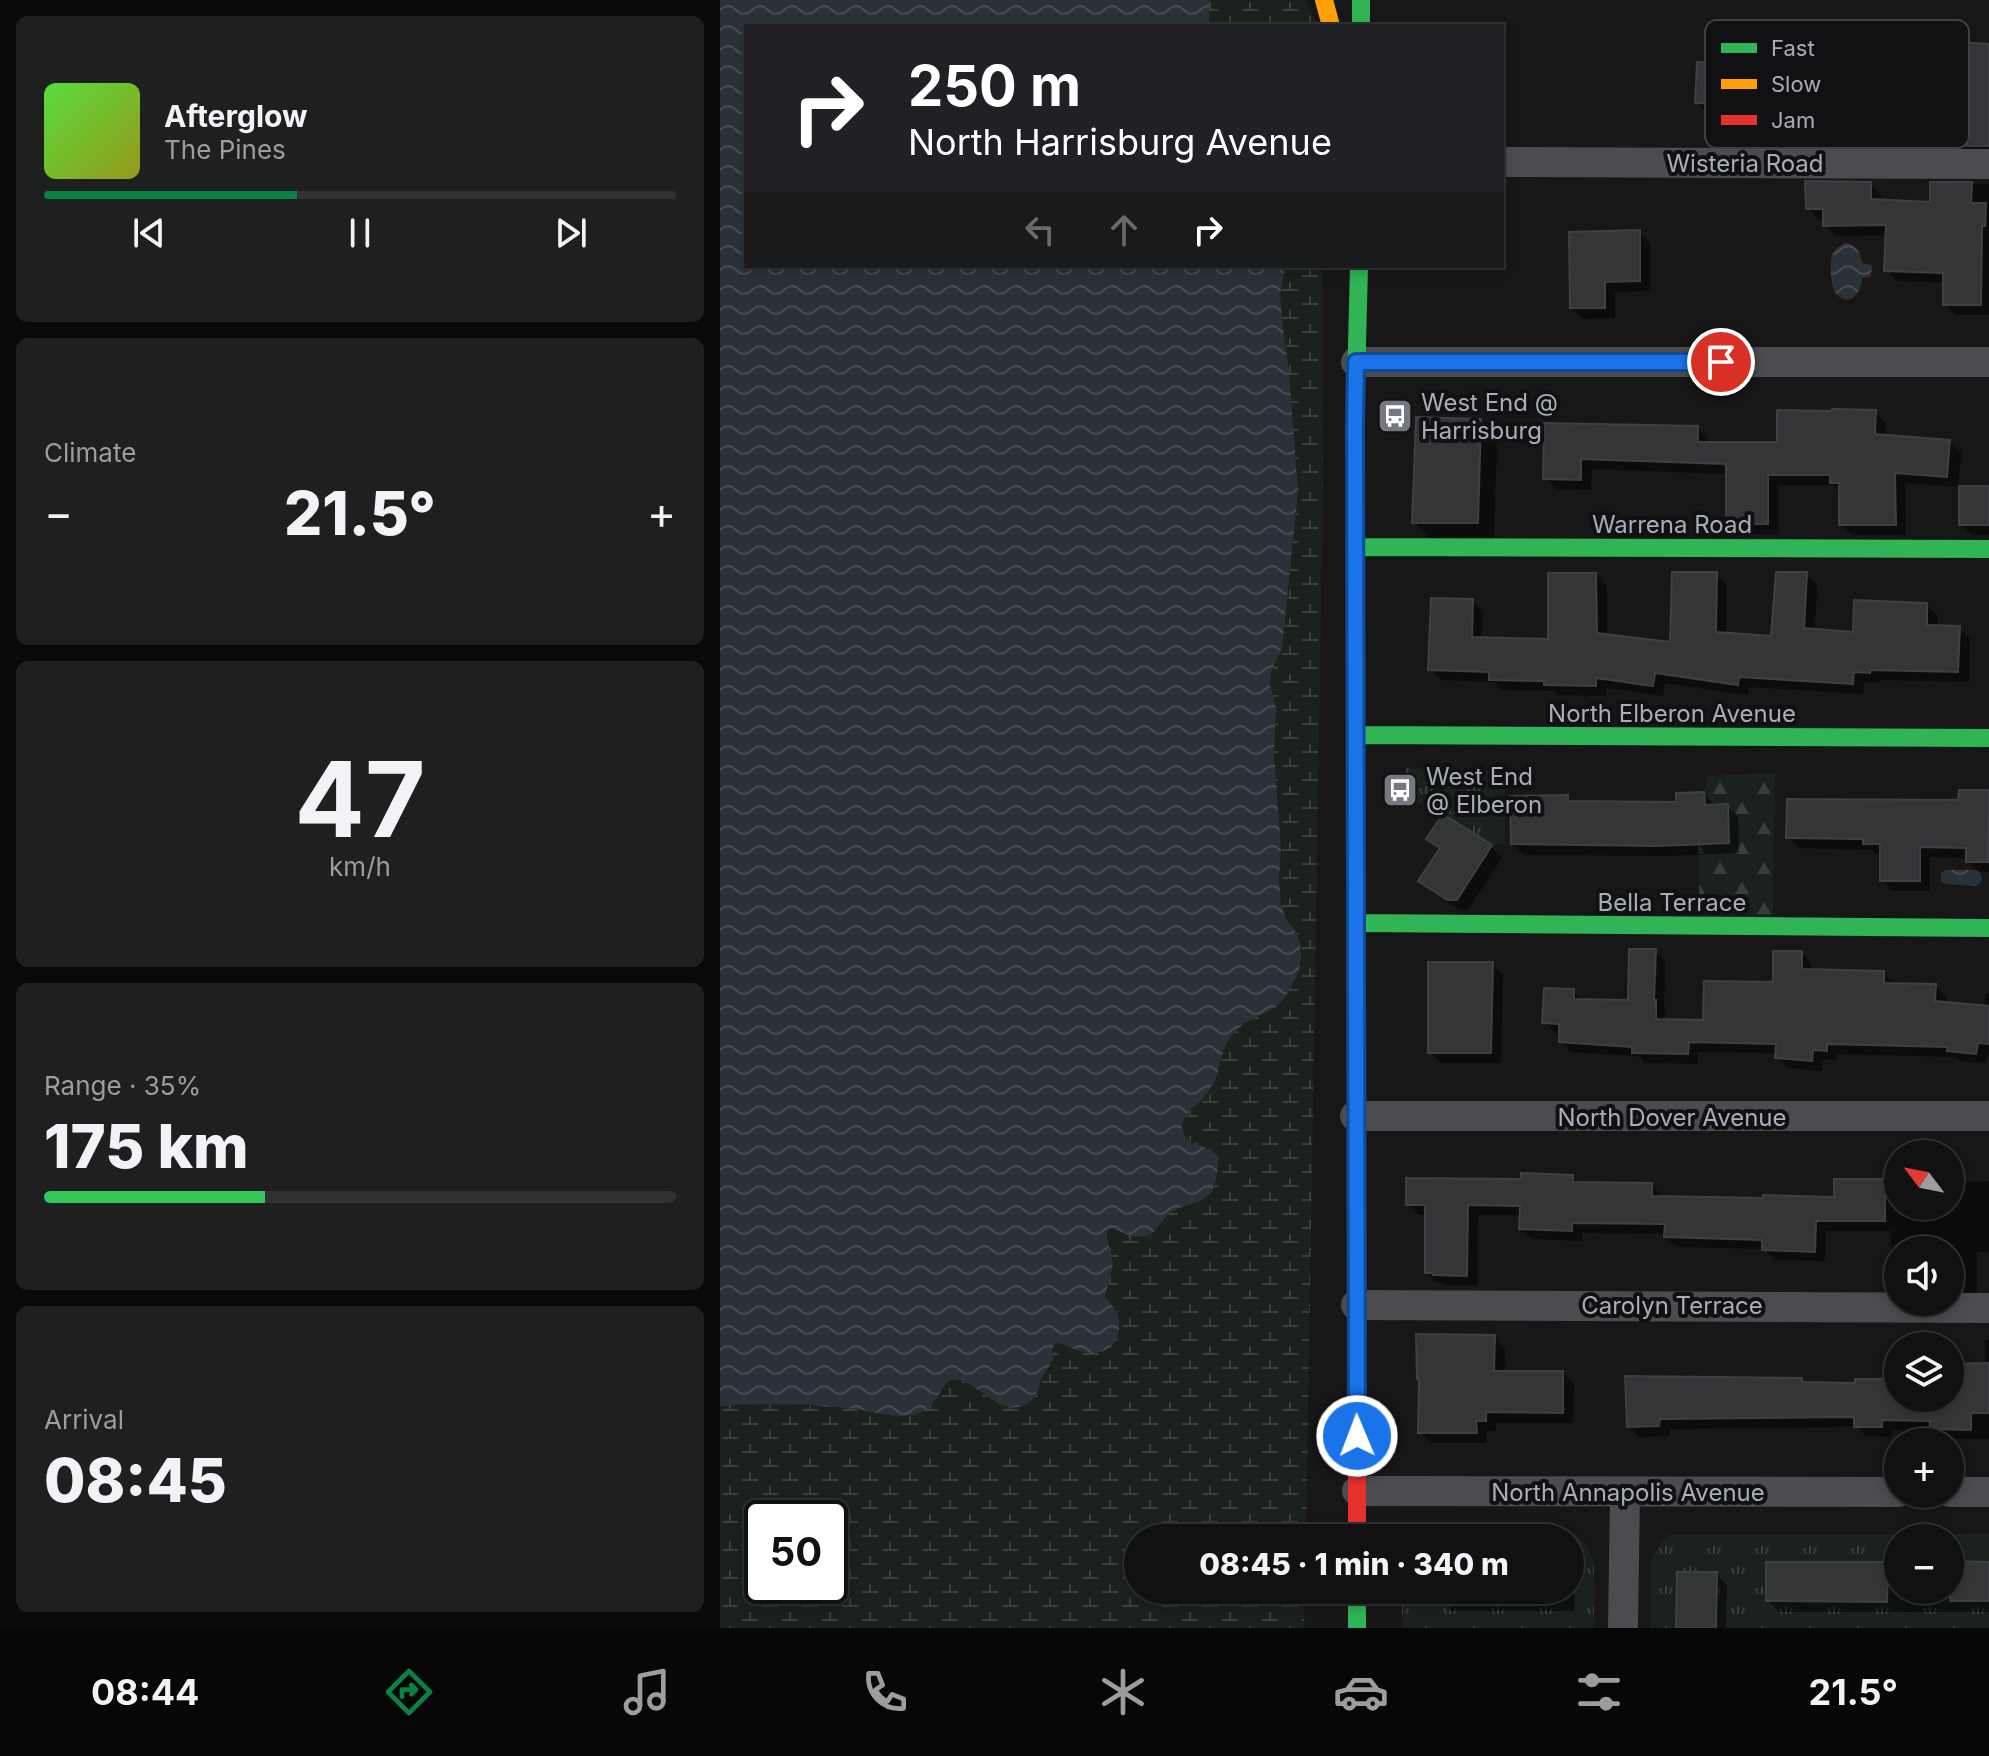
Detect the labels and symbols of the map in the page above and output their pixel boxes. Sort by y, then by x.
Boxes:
legend [1705,20,1969,148]
text: Fast [1771,35,1815,61]
text: Slow [1771,71,1821,97]
text: Jam [1771,107,1815,133]
street label: Wisteria Road [1666,149,1824,178]
pin [1687,328,1755,396]
place label: West End @ Harrisburg [1421,388,1558,445]
bus stop icon: West End @ Harrisburg [1376,397,1414,435]
street label: Warrena Road [1592,510,1752,539]
street label: North Elberon Avenue [1548,699,1796,728]
place label: West End @ Elberon [1426,762,1542,819]
bus stop icon: West End @ Elberon [1381,771,1419,809]
street label: Bella Terrace [1598,888,1746,917]
street label: North Dover Avenue [1557,1103,1787,1132]
north arrow [1884,1140,1964,1220]
street label: Carolyn Terrace [1581,1291,1763,1320]
position arrow [1315,1394,1399,1478]
street label: North Annapolis Avenue [1491,1478,1765,1507]
speed limit sign: 50 [744,1500,848,1604]

